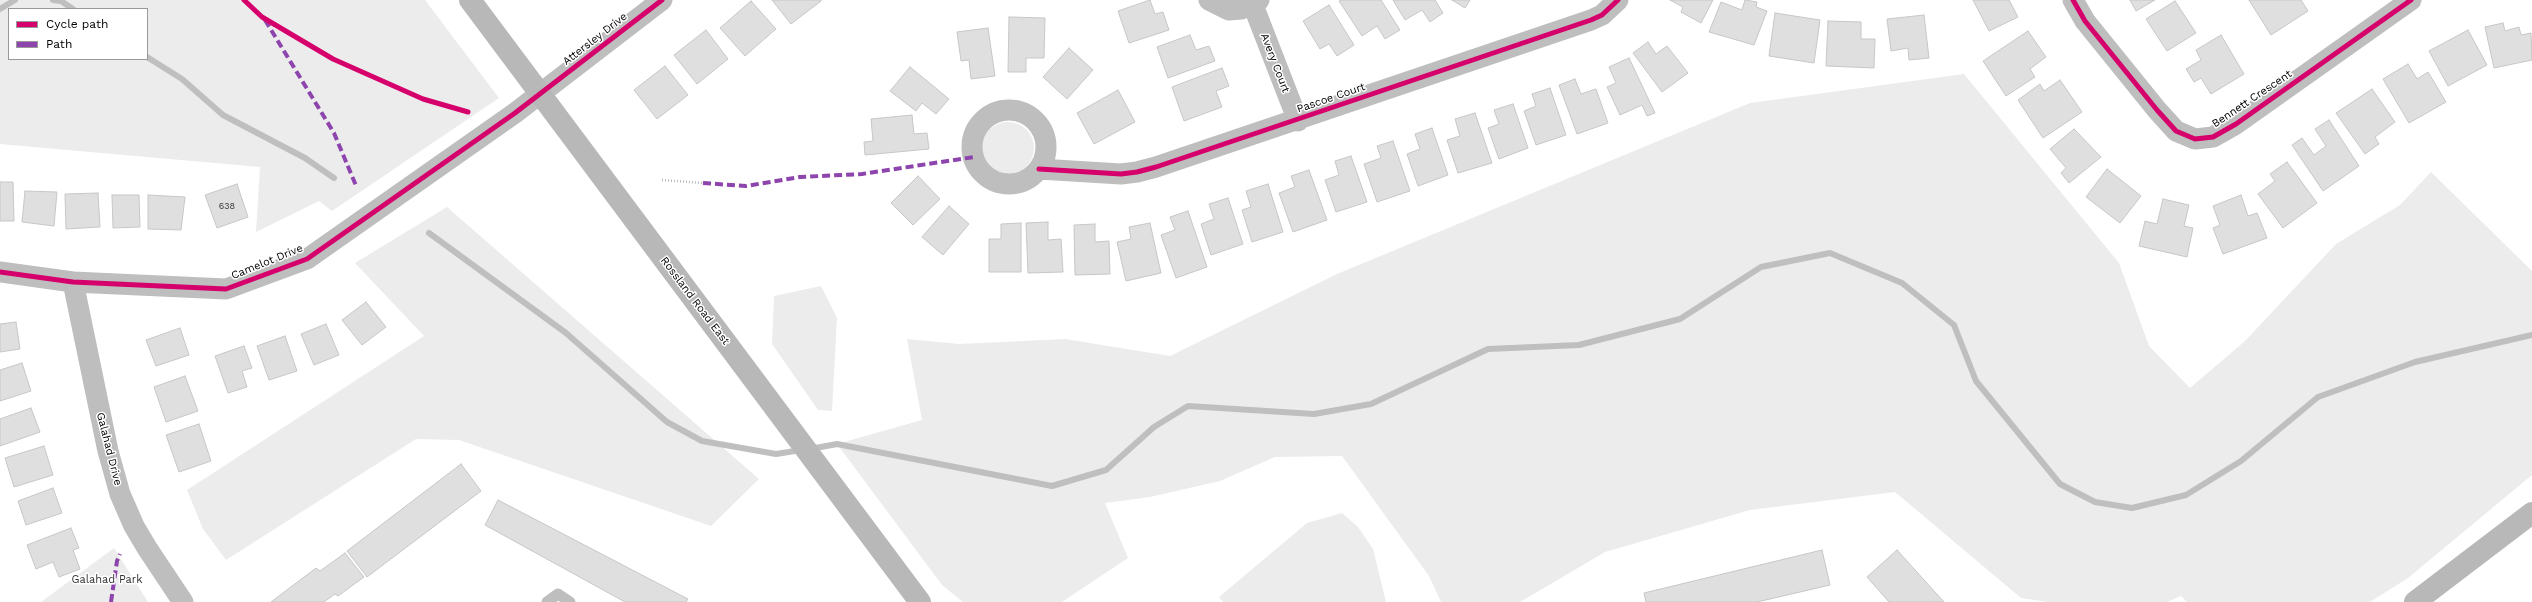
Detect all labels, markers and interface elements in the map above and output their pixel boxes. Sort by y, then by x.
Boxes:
legend [8,8,148,60]
street label: Attersley Drive [560,10,630,68]
text: Cycle path [46,17,108,31]
street label: Avery Court [1258,31,1292,95]
text: Path [46,37,72,51]
street label: Bennett Crescent [2210,67,2294,131]
street label: Pascoe Court [1295,80,1367,116]
house number: 638 [219,201,235,211]
street label: Camelot Drive [229,242,305,282]
street label: Rossland Road East [658,254,732,348]
street label: Galahad Drive [94,411,124,487]
park label: Galahad Park [71,573,143,587]

